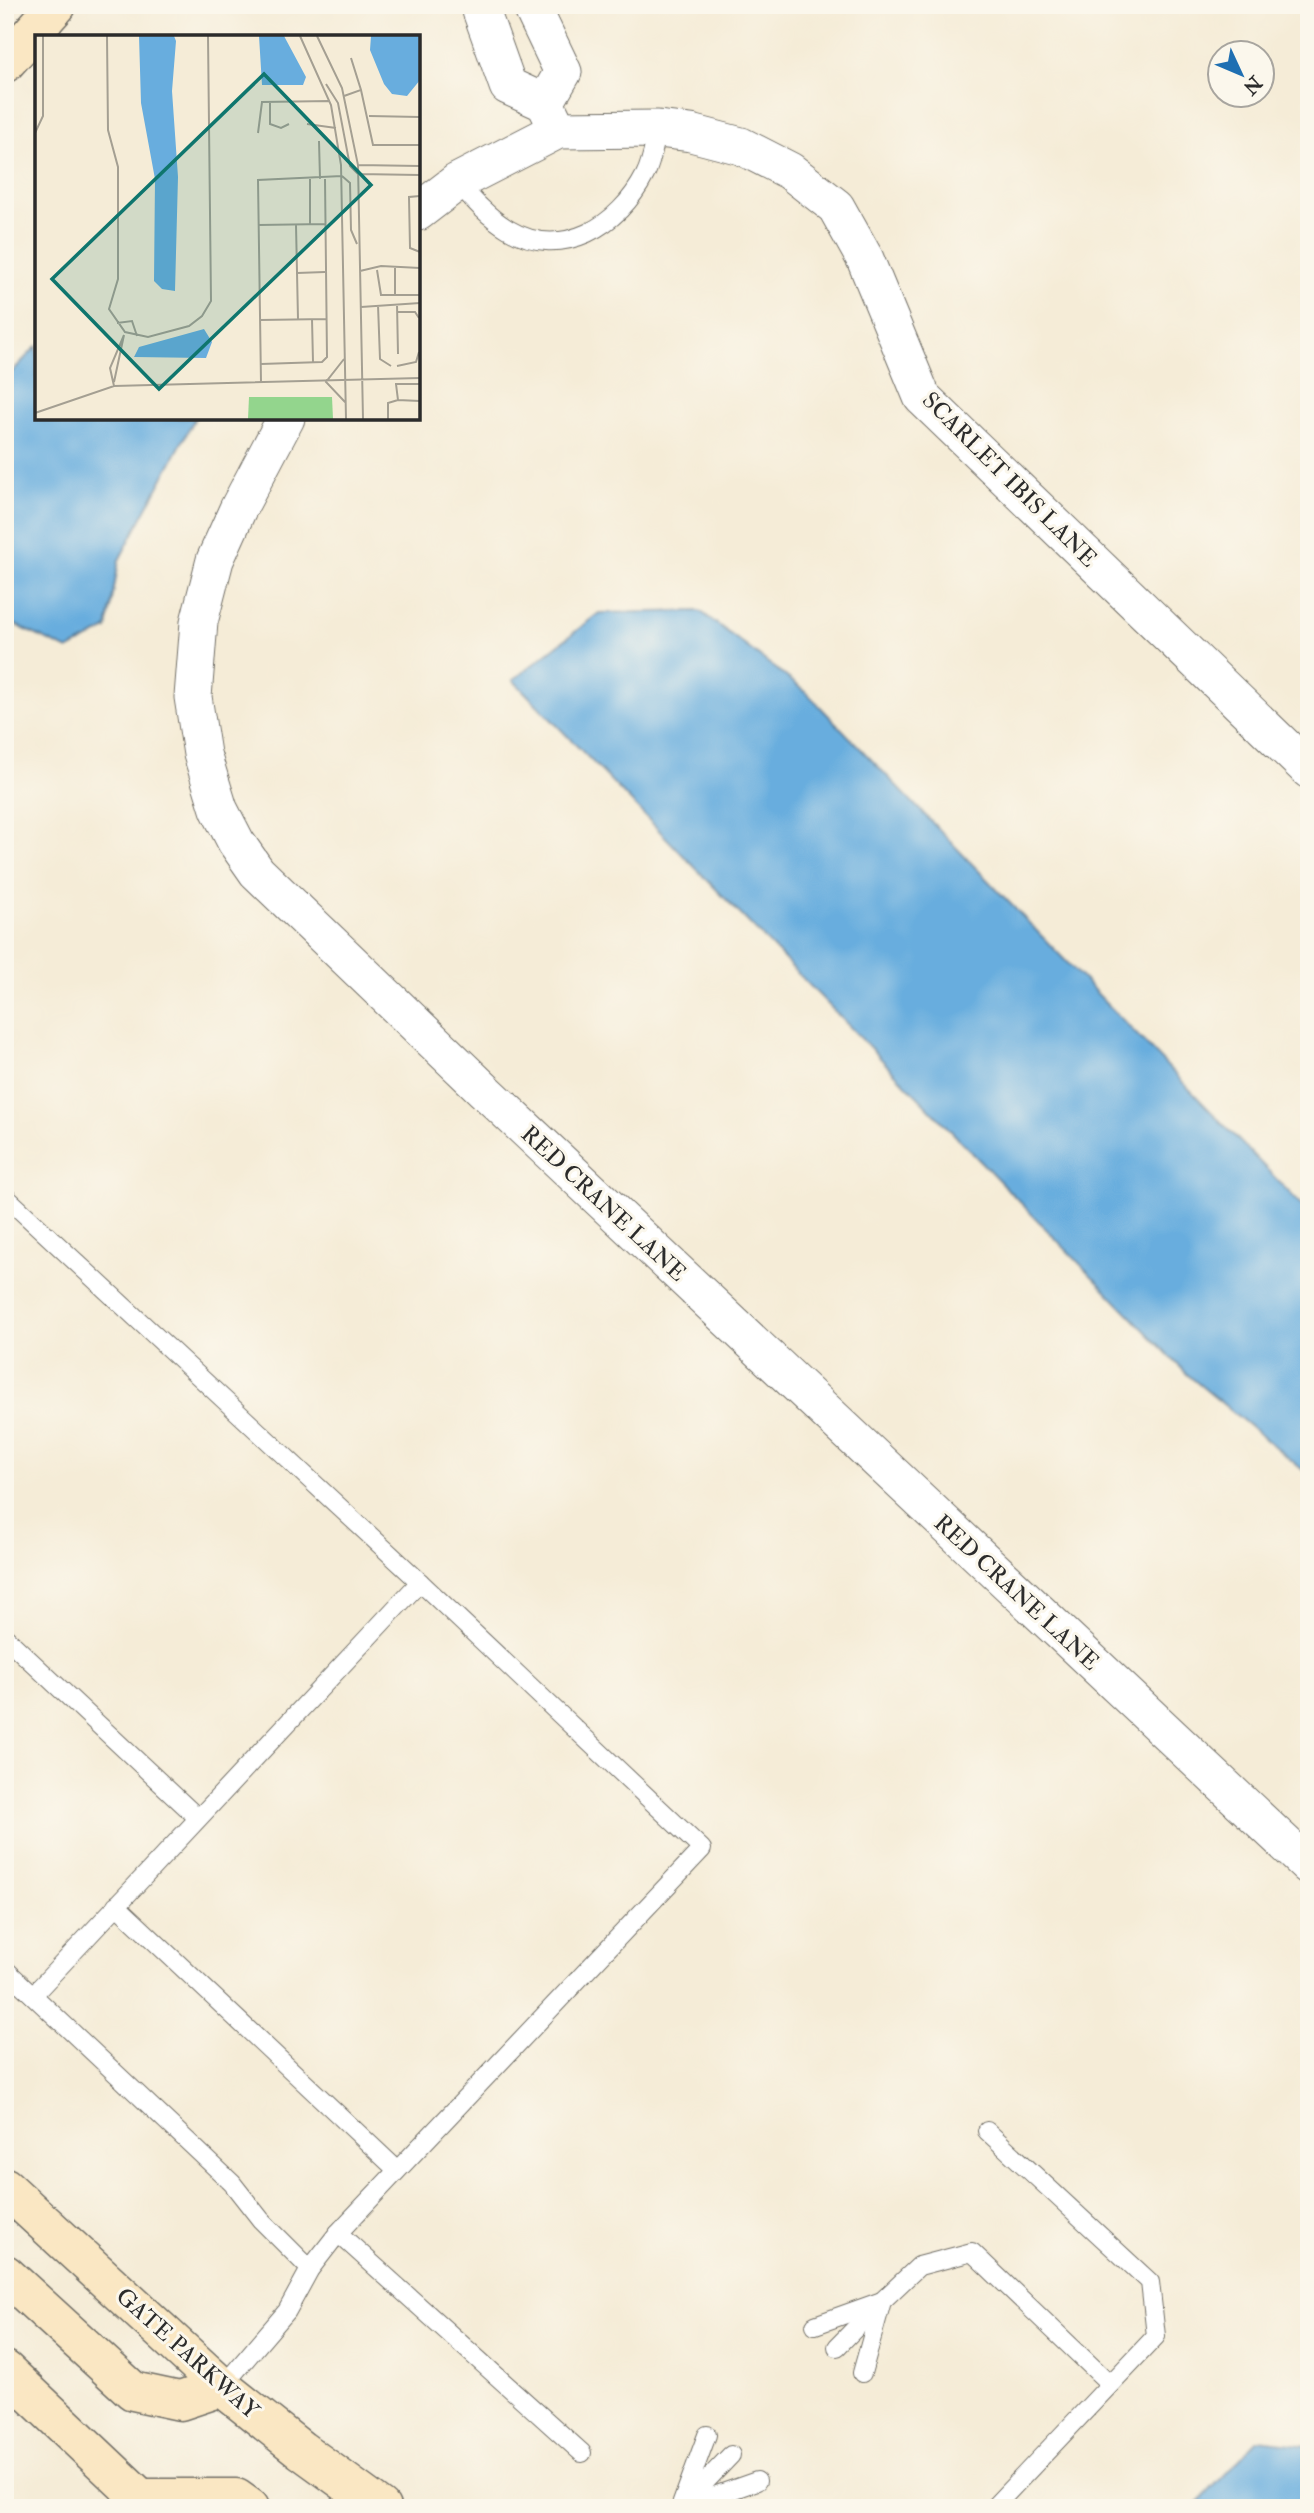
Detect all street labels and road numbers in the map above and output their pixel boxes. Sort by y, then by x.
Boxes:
street label: SCARLET IBIS LANE [916,386,1103,573]
street label: RED CRANE LANE [515,1119,692,1287]
street label: RED CRANE LANE [928,1508,1105,1676]
street label: GATE PARKWAY [110,2281,266,2426]

